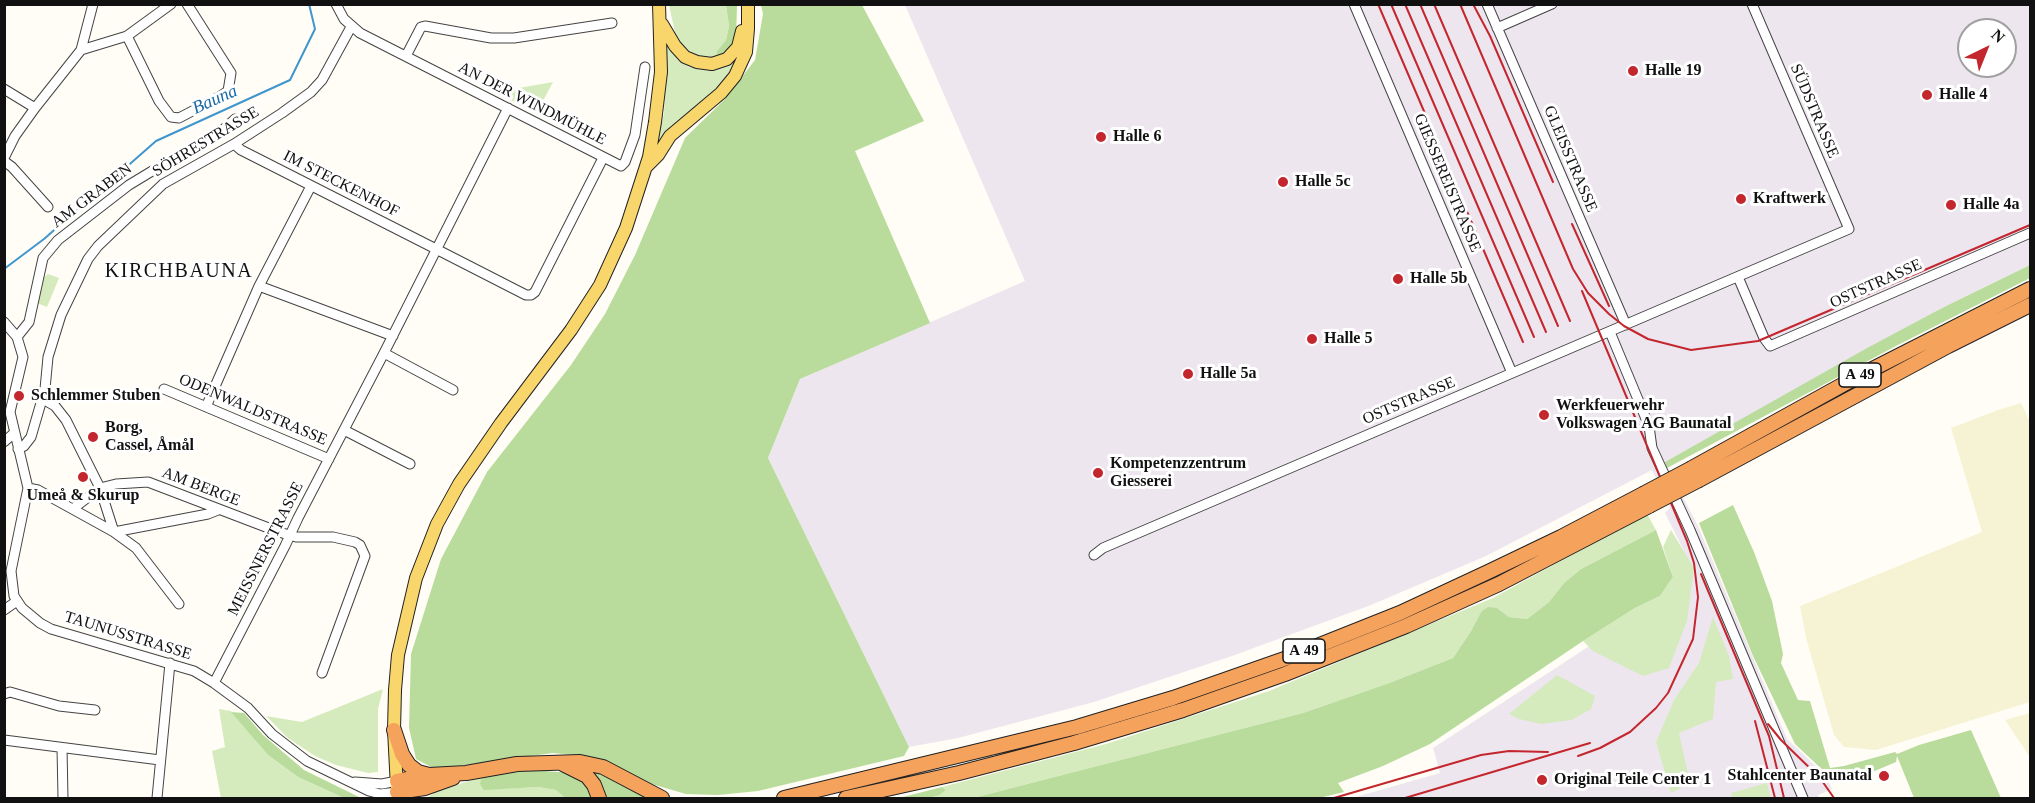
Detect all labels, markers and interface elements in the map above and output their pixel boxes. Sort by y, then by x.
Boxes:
north arrow [1957,18,2017,78]
text: N [1988,26,2008,46]
street label: AN DER WINDMÜHLE [455,58,609,150]
place label: Halle 19 [1645,61,1701,81]
street label: SÜDSTRASSE [1786,61,1842,161]
marker: Halle 19 [1626,64,1640,78]
water label: Bauna [189,81,241,119]
place label: Halle 4 [1939,85,1987,105]
marker: Halle 4 [1920,88,1934,102]
street label: SÖHRESTRASSE [149,103,263,181]
street label: GLEISSTRASSE [1539,103,1601,215]
street label: GIESSEREISTRASSE [1409,111,1485,255]
place label: Halle 6 [1113,127,1161,147]
marker: Halle 6 [1094,130,1108,144]
street label: IM STECKENHOF [280,146,402,222]
street label: AM GRABEN [48,160,136,232]
place label: Halle 5c [1295,172,1351,192]
marker: Halle 5c [1276,175,1290,189]
place label: Kraftwerk [1753,189,1826,209]
marker: Kraftwerk [1734,192,1748,206]
place label: Halle 4a [1963,195,2019,215]
marker: Halle 4a [1944,198,1958,212]
street label: OSTSTRASSE [1827,255,1925,313]
district label: KIRCHBAUNA [105,260,253,284]
place label: Halle 5b [1410,269,1467,289]
marker: Halle 5b [1391,272,1405,286]
place label: Halle 5 [1324,329,1372,349]
marker: Halle 5 [1305,332,1319,346]
road number: A 49 [1839,363,1881,387]
place label: Halle 5a [1200,364,1256,384]
marker: Halle 5a [1181,367,1195,381]
street label: ODENWALDSTRASSE [176,370,330,450]
street label: OSTSTRASSE [1360,373,1458,429]
place label: Schlemmer Stuben [31,386,160,406]
marker: Schlemmer Stuben [12,389,26,403]
place label: Werkfeuerwehr Volkswagen AG Baunatal [1556,396,1731,434]
marker: Werkfeuerwehr Volkswagen AG Baunatal [1537,408,1551,422]
place label: Borg, Cassel, Åmål [105,418,194,456]
marker: Borg, Cassel, Åmål [86,430,100,444]
place label: Kompetenzzentrum Giesserei [1110,454,1246,492]
street label: AM BERGE [159,463,243,511]
marker: Kompetenzzentrum Giesserei [1091,466,1105,480]
marker: Umeå & Skurup [76,470,90,484]
street label: MEISSNERSTRASSE [224,479,308,619]
place label: Umeå & Skurup [27,486,139,506]
street label: TAUNUSSTRASSE [62,608,194,664]
road number: A 49 [1283,639,1325,663]
place label: Stahlcenter Baunatal [1728,766,1872,786]
marker: Stahlcenter Baunatal [1877,769,1891,783]
place label: Original Teile Center 1 [1554,770,1711,790]
marker: Original Teile Center 1 [1535,773,1549,787]

